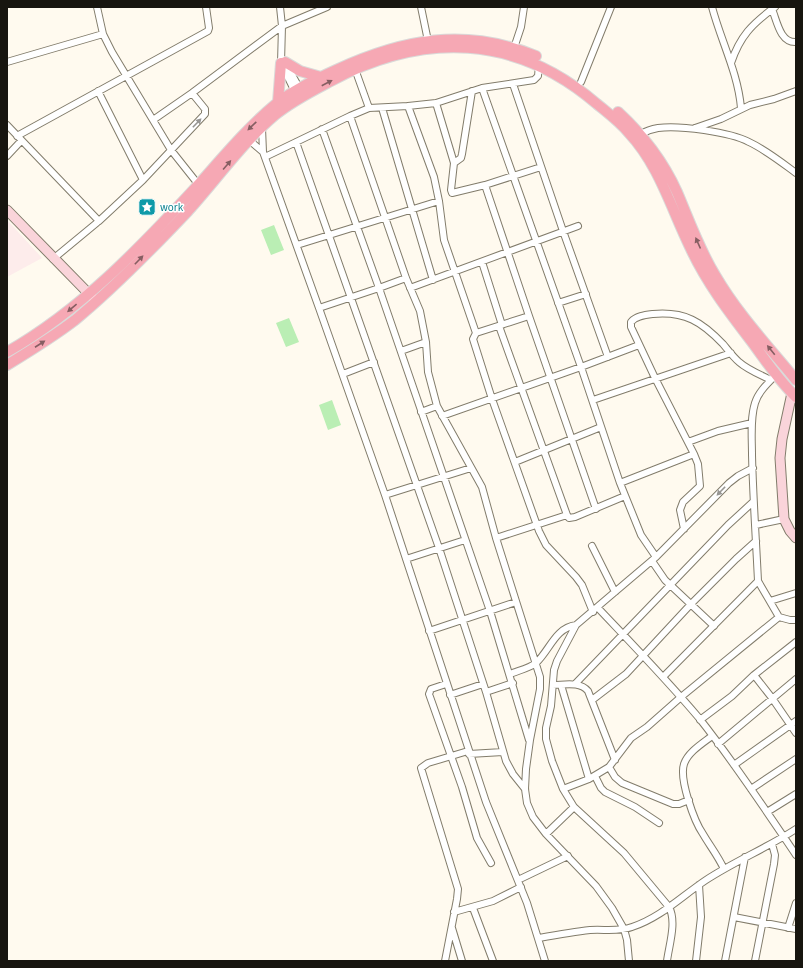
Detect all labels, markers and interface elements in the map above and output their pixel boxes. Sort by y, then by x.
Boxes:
one-way arrow [321,80,333,87]
one-way arrow [192,118,202,128]
one-way arrow [247,121,257,131]
one-way arrow [223,160,232,170]
place icon: work [137,197,157,217]
place label: work [160,200,184,215]
one-way arrow [695,236,701,248]
one-way arrow [134,255,144,265]
one-way arrow [67,303,77,312]
one-way arrow [35,340,45,348]
one-way arrow [767,344,776,355]
one-way arrow [716,486,726,496]

